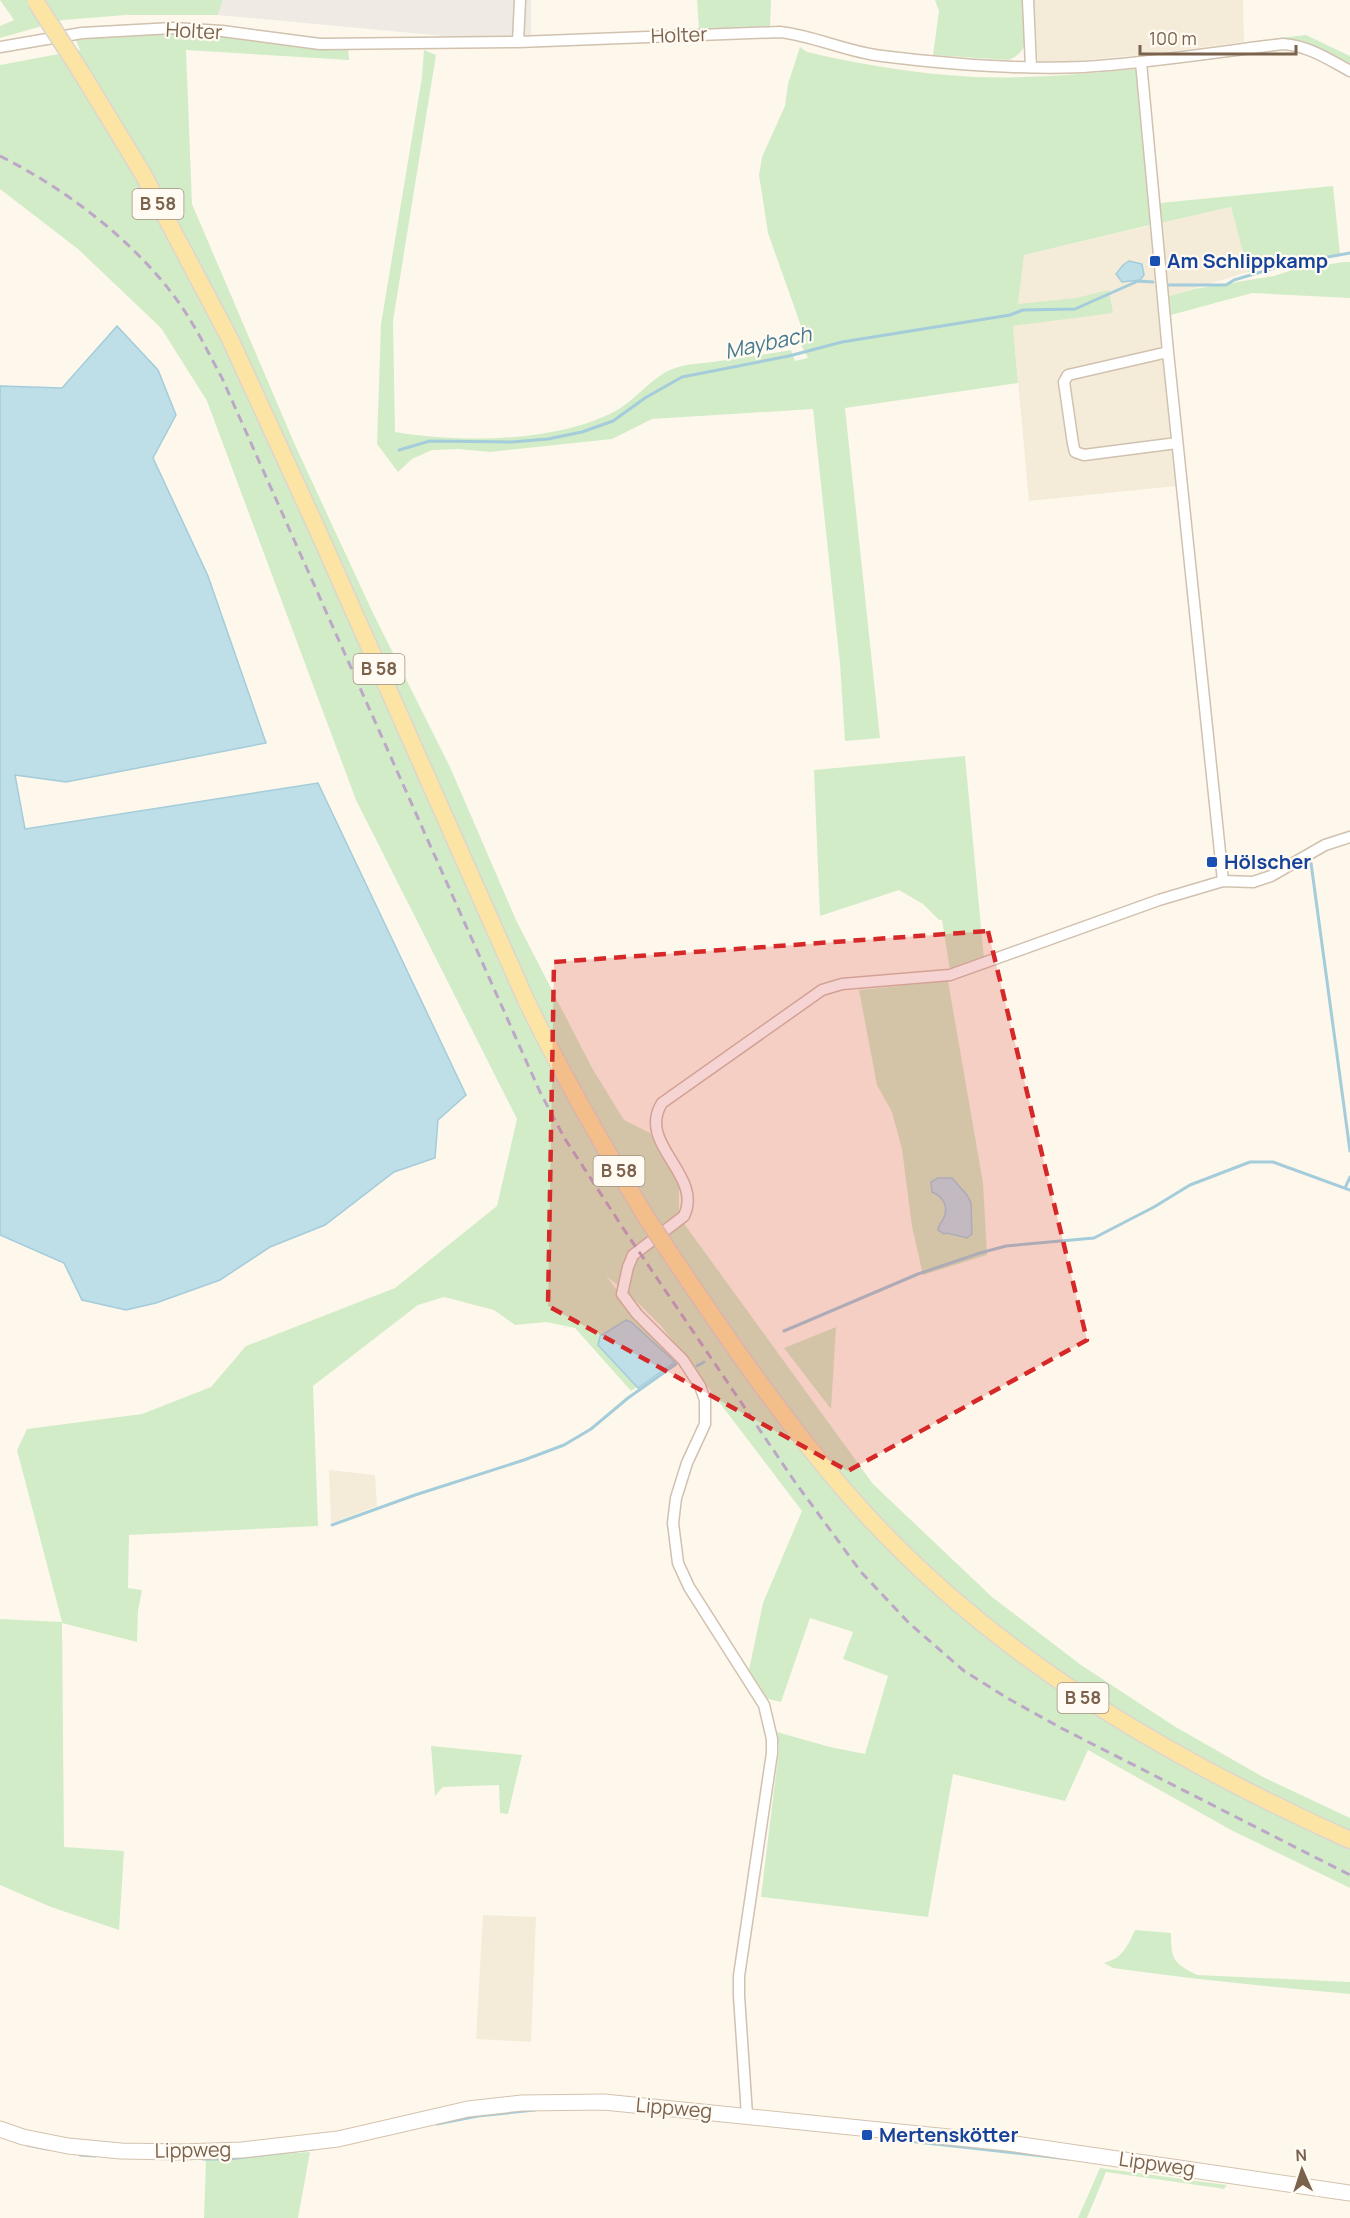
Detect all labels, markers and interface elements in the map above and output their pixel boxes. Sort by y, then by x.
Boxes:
street label: Holter [165,16,223,45]
scale bar [1140,18,1296,56]
street label: Holter [650,20,708,49]
text: 100 m [1149,26,1197,50]
road number: B 58 [132,189,184,219]
place label: Am Schlippkamp [1167,247,1328,274]
marker: Am Schlippkamp [1148,254,1162,268]
water label: Maybach [722,319,815,365]
road number: B 58 [354,654,404,684]
place label: Hölscher [1224,848,1311,875]
marker: Hölscher [1205,855,1219,869]
road number: B 58 [594,1156,644,1186]
road number: B 58 [1058,1683,1108,1713]
street label: Lippweg [635,2091,713,2124]
place label: Mertenskötter [879,2121,1018,2148]
marker: Mertenskötter [860,2128,874,2142]
street label: Lippweg [154,2135,232,2164]
north arrow [1272,2140,1332,2200]
text: N [1295,2144,1308,2166]
street label: Lippweg [1117,2145,1197,2182]

